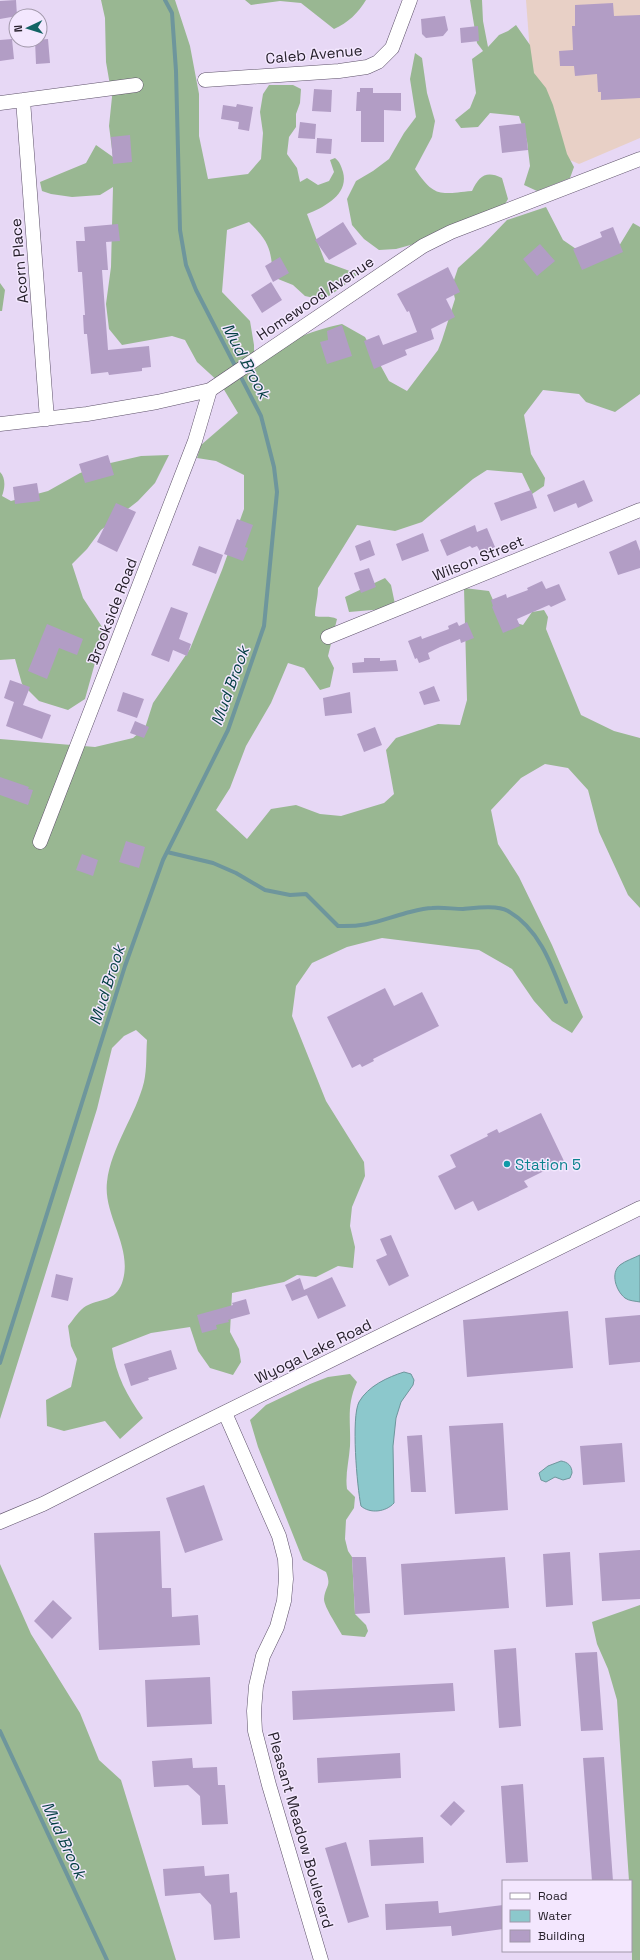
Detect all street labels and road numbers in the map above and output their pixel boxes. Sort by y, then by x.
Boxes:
street label: Caleb Avenue [265,40,363,68]
street label: Acorn Place [6,218,32,304]
street label: Homewood Avenue [253,252,377,344]
street label: Wilson Street [430,531,526,585]
street label: Brookside Road [83,555,141,667]
street label: Wyoga Lake Road [251,1314,375,1388]
street label: Pleasant Meadow Boulevard [264,1730,338,1930]

